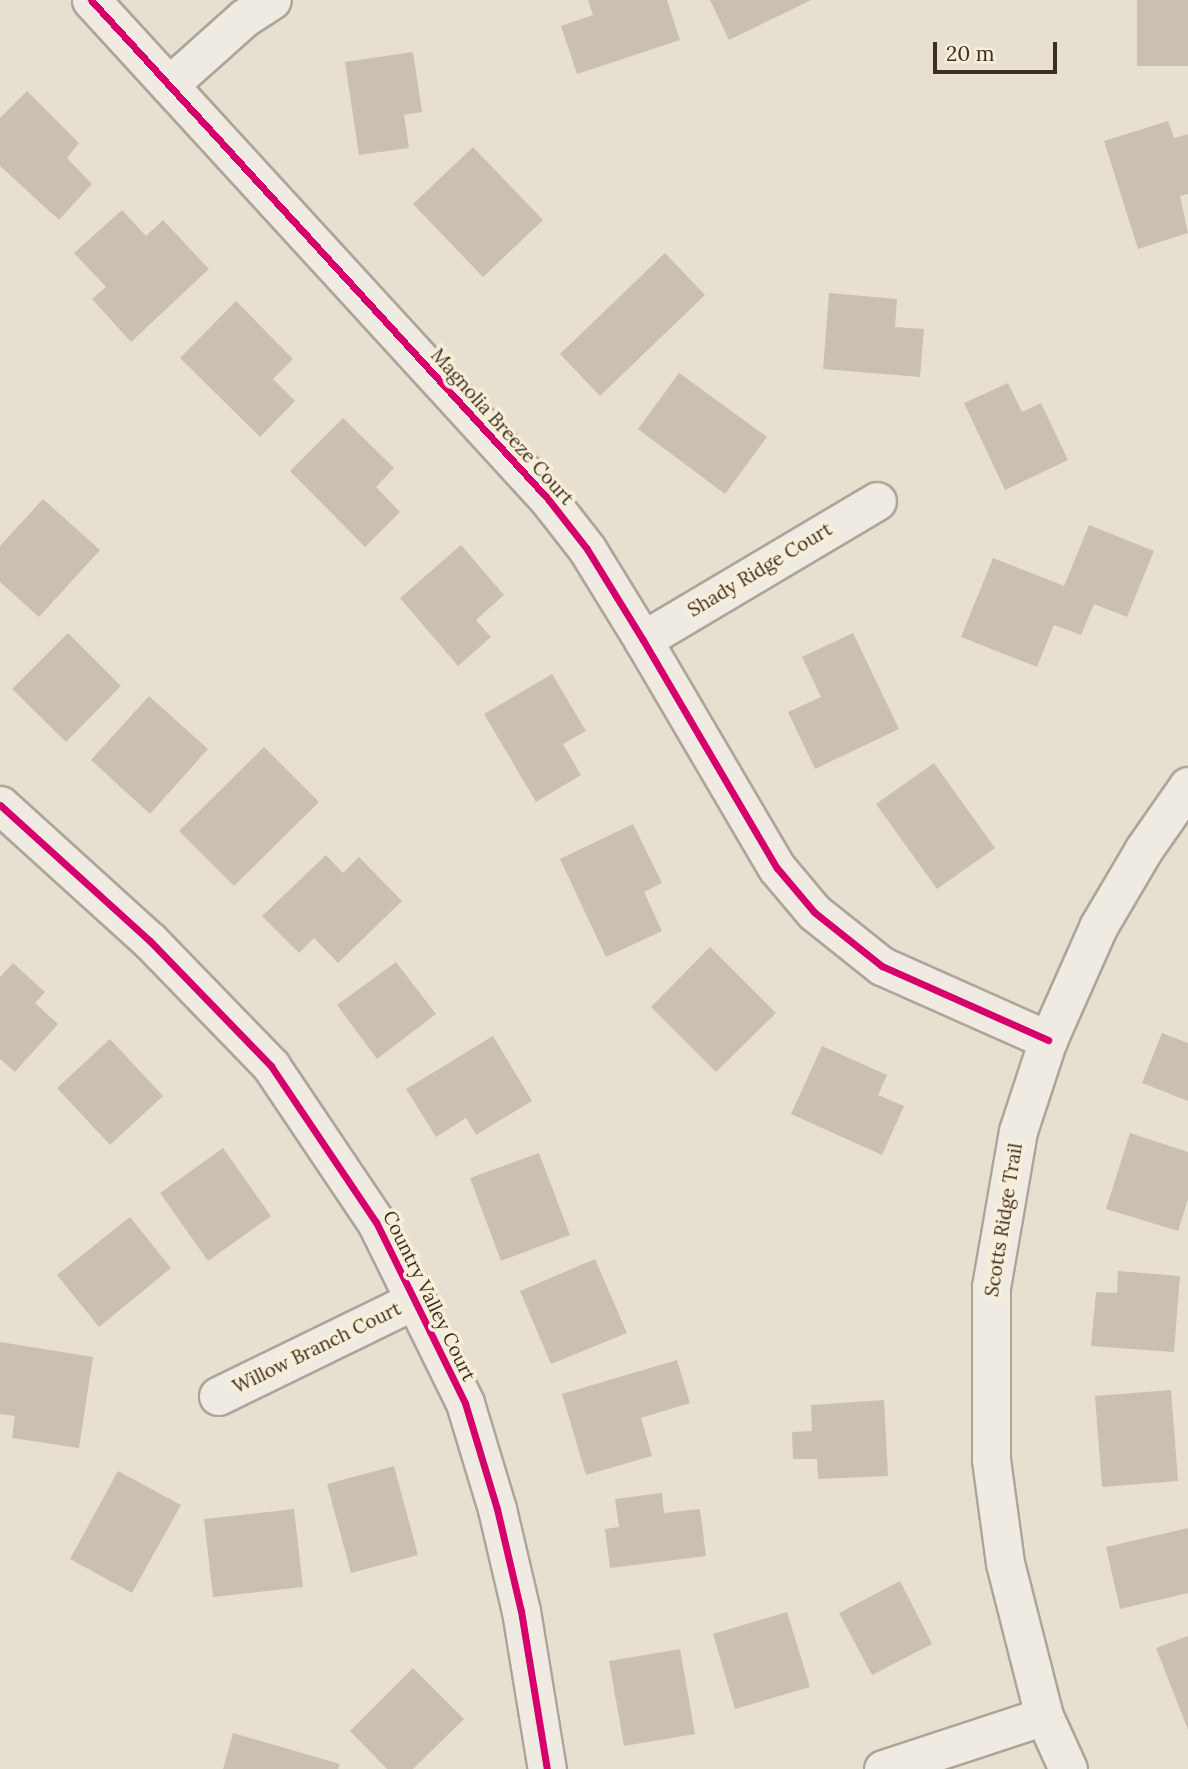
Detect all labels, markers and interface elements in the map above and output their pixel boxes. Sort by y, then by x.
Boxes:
scale bar [936,28,1060,72]
text: 20 m [946,40,995,67]
street label: Magnolia Breeze Court [426,344,578,510]
street label: Shady Ridge Court [684,518,836,622]
street label: Scotts Ridge Trail [981,1142,1027,1298]
street label: Country Valley Court [378,1207,480,1385]
street label: Willow Branch Court [229,1297,405,1399]

